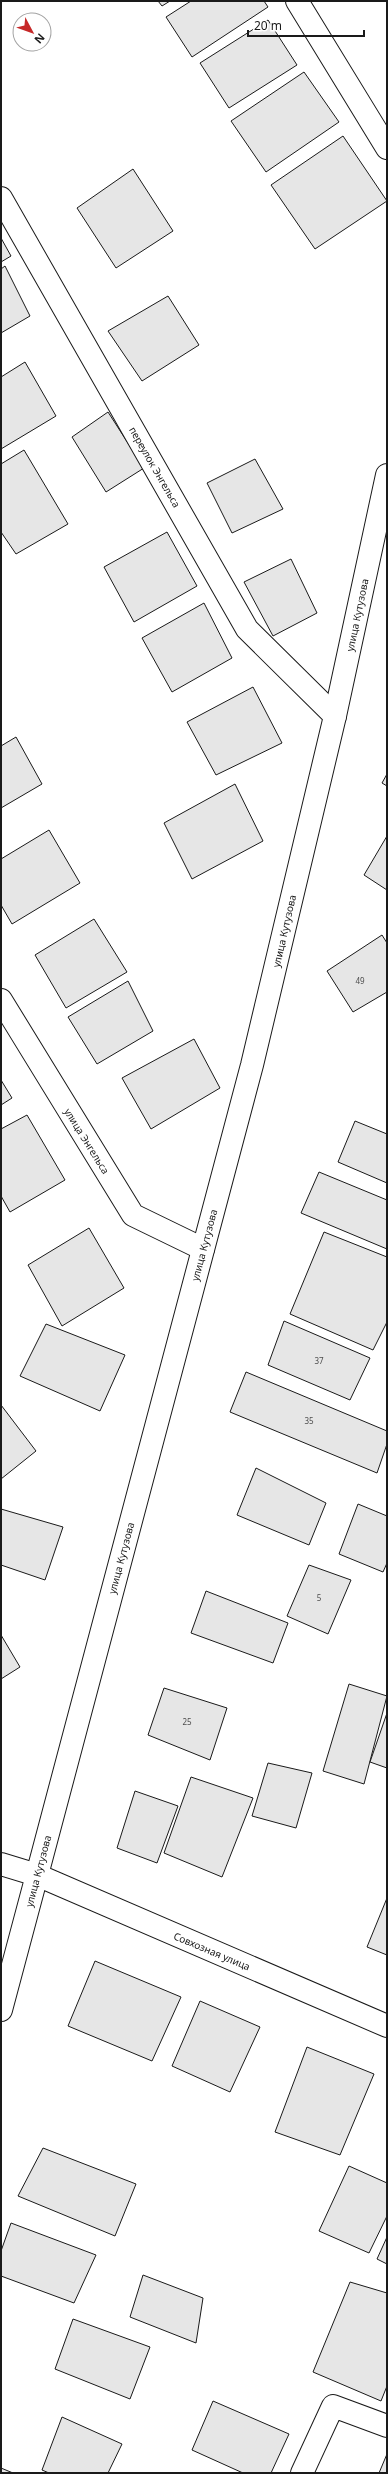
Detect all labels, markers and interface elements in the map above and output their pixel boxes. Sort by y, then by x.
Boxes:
north arrow [12,12,52,52]
scale bar [248,12,364,38]
text: 20 m [254,17,282,34]
text: N [31,31,49,47]
street label: переулок Энгельса [126,424,184,510]
street label: улица Кутузова [342,577,372,653]
street label: улица Кутузова [269,893,299,969]
house number: 49 [355,975,365,986]
street label: улица Энгельса [61,1105,113,1177]
street label: улица Кутузова [188,1207,220,1283]
house number: 37 [314,1355,324,1366]
house number: 35 [304,1415,314,1426]
street label: улица Кутузова [105,1520,137,1596]
house number: 5 [317,1592,322,1603]
house number: 25 [182,1716,192,1727]
street label: улица Кутузова [22,1833,54,1909]
street label: Совхозная улица [172,1929,252,1973]

